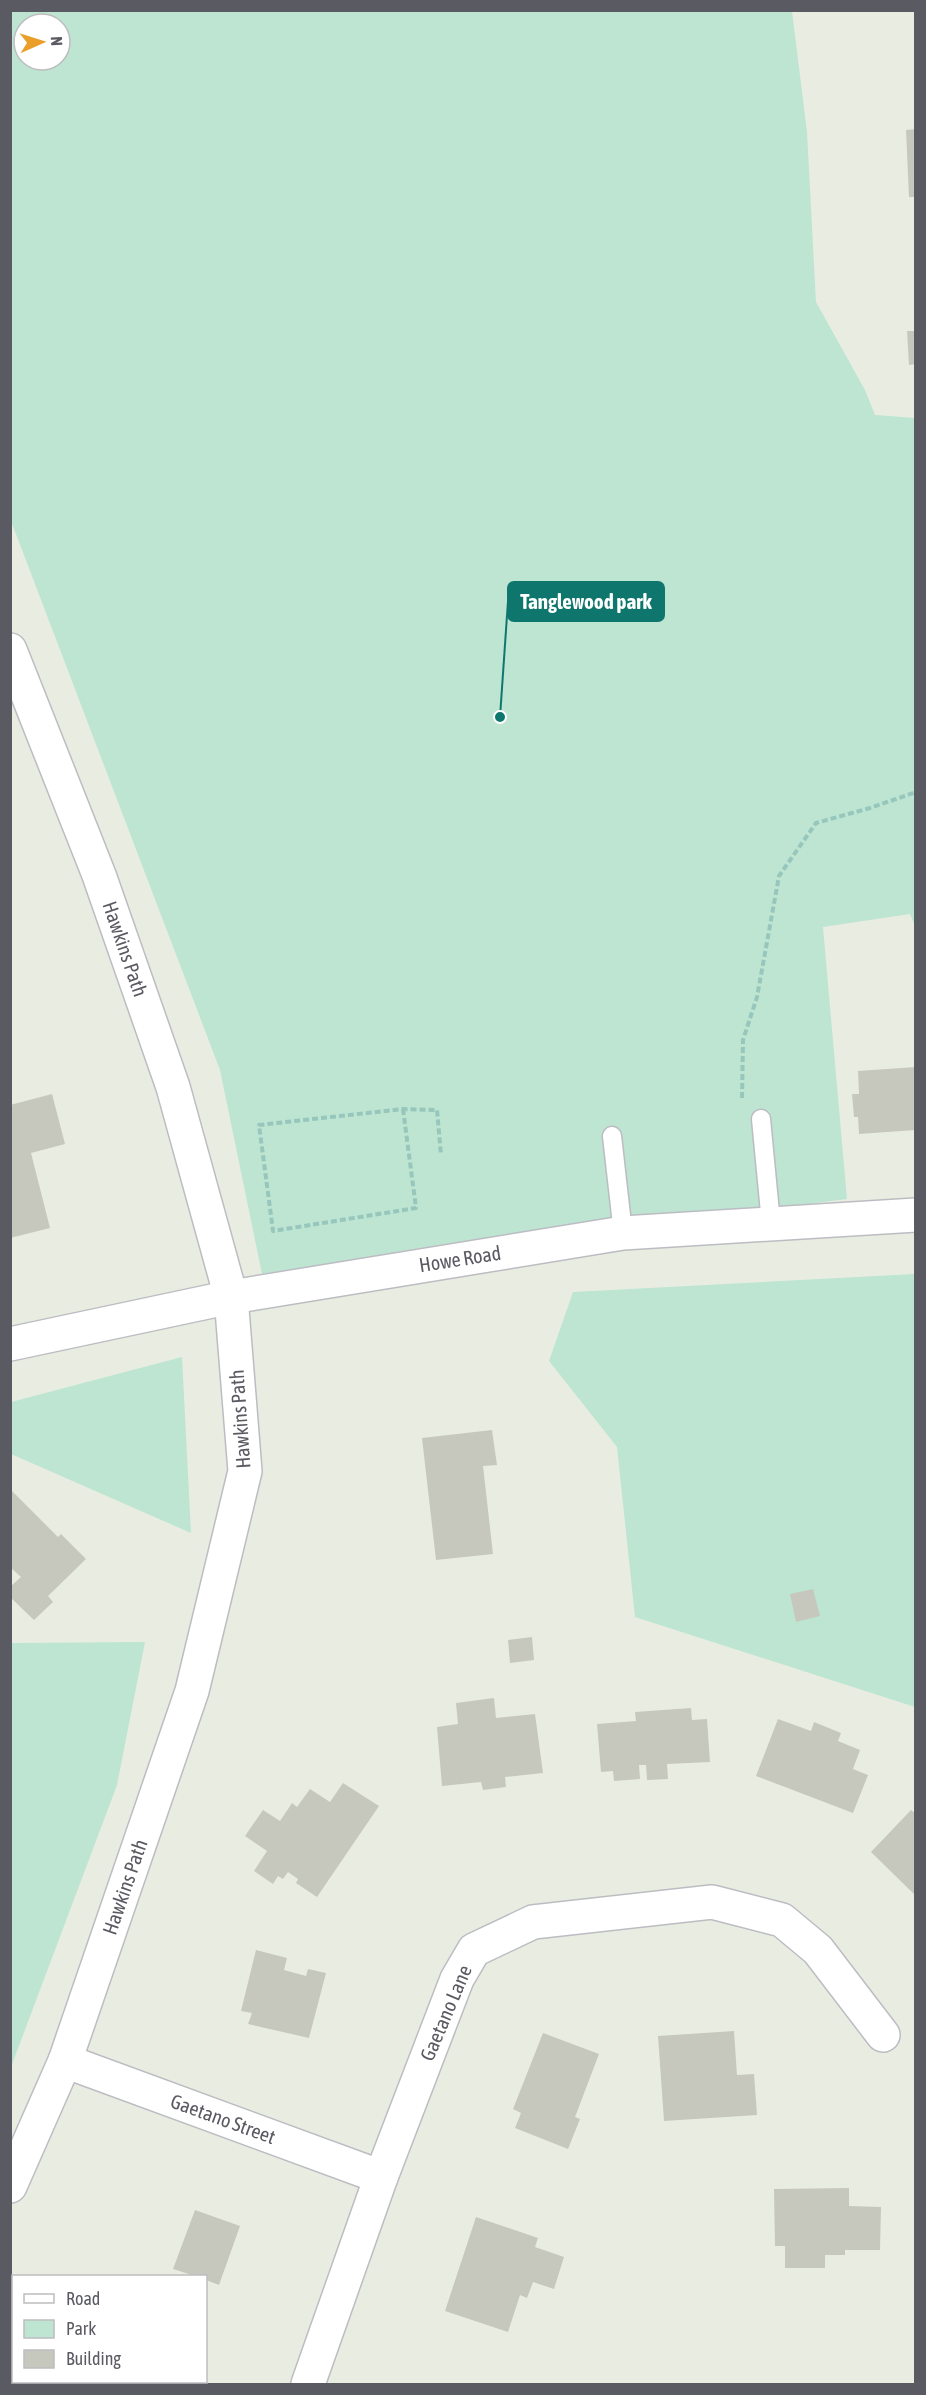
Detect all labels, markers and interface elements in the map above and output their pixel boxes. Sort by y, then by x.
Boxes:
north arrow [12,12,72,72]
text: N [48,36,66,46]
callout: Tanglewood park [508,582,664,621]
text: Tanglewood park [520,589,652,613]
street label: Hawkins Path [98,898,153,1000]
street label: Howe Road [417,1241,502,1276]
street label: Hawkins Path [225,1369,254,1469]
street label: Hawkins Path [97,1836,152,1938]
street label: Gaetano Lane [415,1962,476,2064]
street label: Gaetano Street [168,2089,279,2148]
legend [12,2275,207,2383]
text: Road [66,2288,100,2309]
text: Park [66,2318,96,2339]
text: Building [66,2348,121,2369]

